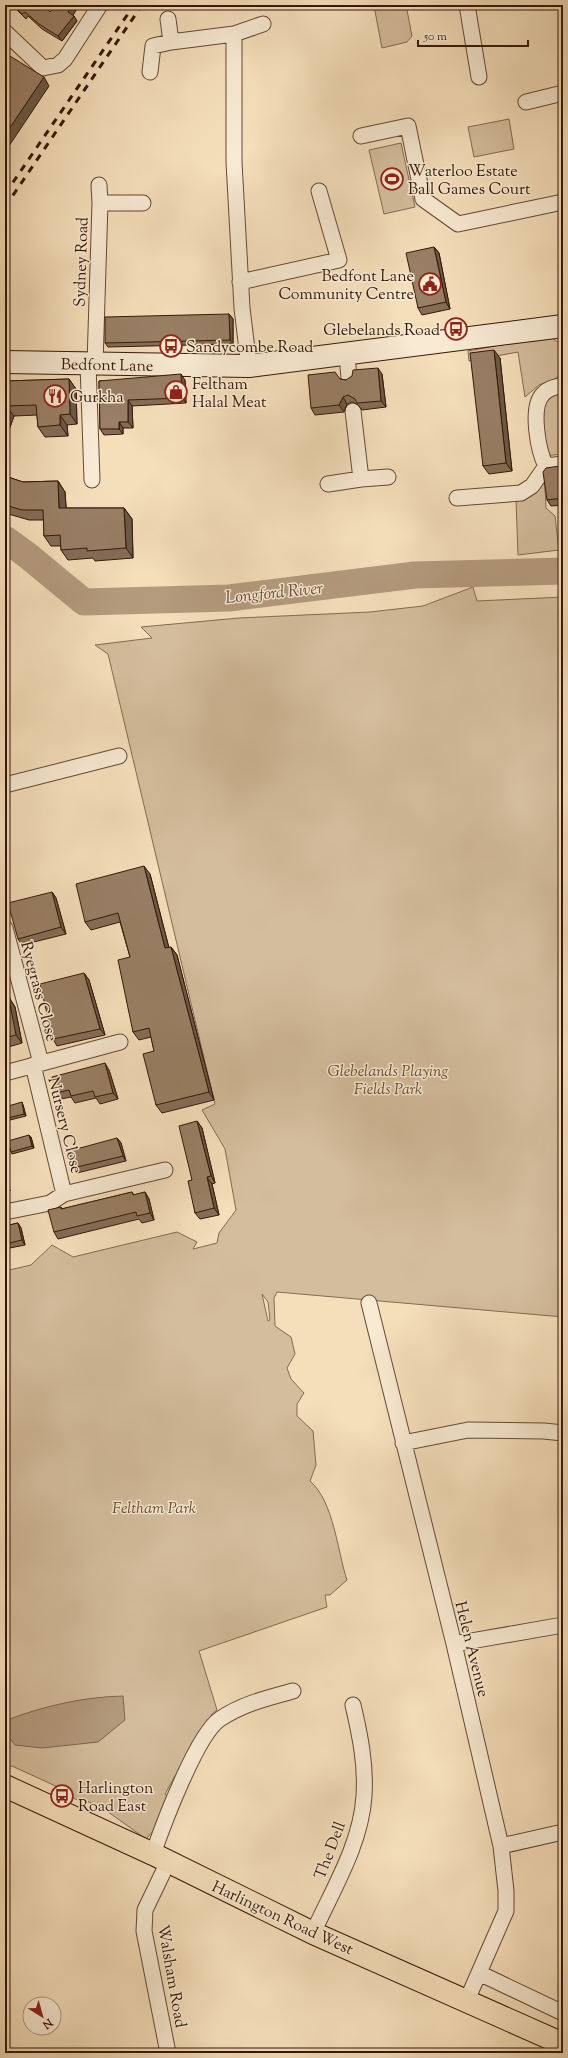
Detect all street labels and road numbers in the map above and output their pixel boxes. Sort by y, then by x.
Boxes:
street label: Sydney Road [69,217,96,308]
street label: Bedfont Lane [61,354,153,379]
street label: Ryegrass Close [13,939,62,1044]
street label: Nursery Close [40,1075,87,1176]
street label: Helen Avenue [448,1599,494,1700]
street label: The Dell [310,1818,353,1883]
street label: Harlington Road West [207,1876,357,1962]
street label: Walsham Road [150,1923,191,2030]

